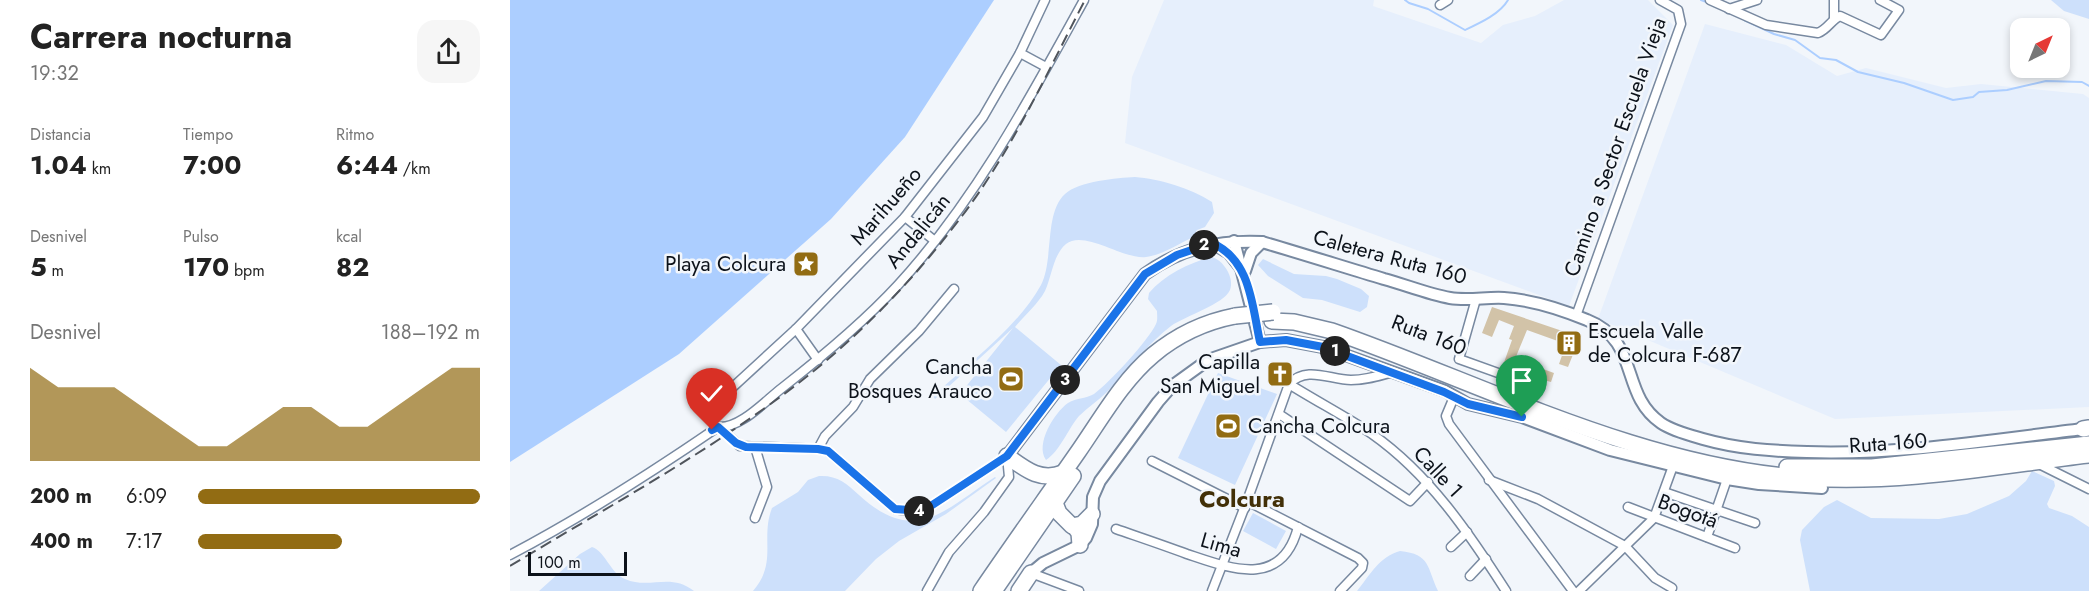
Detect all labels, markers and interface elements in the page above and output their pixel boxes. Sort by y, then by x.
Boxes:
text: Carrera nocturna [30,13,292,60]
street label: Camino a Sector Escuela Vieja [1556,13,1674,281]
north arrow [2010,18,2070,78]
map controls [2010,18,2070,78]
button: share [417,20,480,83]
text: 19:32 [30,59,79,88]
text: Distancia [30,123,91,146]
text: Tiempo [183,123,233,146]
text: Ritmo [336,123,374,146]
text: 1.04 [30,146,87,184]
text: 7:00 [183,146,241,184]
text: 6:44 [336,146,398,184]
text: km [87,157,111,180]
text: /km [398,157,431,180]
street label: Marihueño [843,160,929,252]
street label: Andalicán [878,187,958,275]
street label: Caletera Ruta 160 [1310,222,1470,292]
text: Desnivel [30,225,87,248]
text: Pulso [183,225,219,248]
text: kcal [336,225,362,248]
pin: 2 [1189,230,1219,260]
text: 2 [1199,233,1209,256]
text: 5 [30,248,47,286]
text: 170 [183,248,229,286]
text: 82 [336,248,369,286]
place label: Playa Colcura [665,249,786,279]
place icon: Playa Colcura [791,249,821,279]
text: m [47,259,64,282]
text: bpm [229,259,265,282]
street label: Ruta 160 [1387,307,1471,363]
place label: Escuela Valle de Colcura F-687 [1588,316,1742,370]
text: Desnivel [30,318,101,347]
text: 188–192 m [381,318,480,347]
building icon: Escuela Valle de Colcura F-687 [1554,328,1584,358]
pin: 1 [1320,336,1350,366]
text: 1 [1331,339,1339,362]
place label: Capilla San Miguel [1160,347,1260,401]
place label: Cancha Bosques Arauco [848,352,992,406]
pin [1496,355,1547,417]
church icon: Capilla San Miguel [1265,359,1295,389]
sports icon: Cancha Bosques Arauco [996,364,1026,394]
icon: arrive [1505,364,1538,397]
pin: 3 [1050,365,1080,395]
pin [686,368,737,430]
text: 3 [1060,368,1070,391]
icon: check [695,377,728,410]
sports icon: Cancha Colcura [1213,411,1243,441]
place label: Cancha Colcura [1248,411,1390,441]
street label: Ruta 160 [1848,425,1928,461]
street label: Calle 1 [1406,440,1470,504]
district label: Colcura [1199,481,1285,516]
text: 200 m [30,482,92,511]
text: 6:09 [126,482,167,511]
street label: Bogotá [1654,486,1722,536]
pin: 4 [904,496,934,526]
text: 4 [913,499,925,522]
street label: Lima [1197,525,1245,565]
text: 400 m [30,527,93,556]
text: 7:17 [126,527,162,556]
scale bar [528,549,627,576]
text: 100 m [537,551,581,574]

